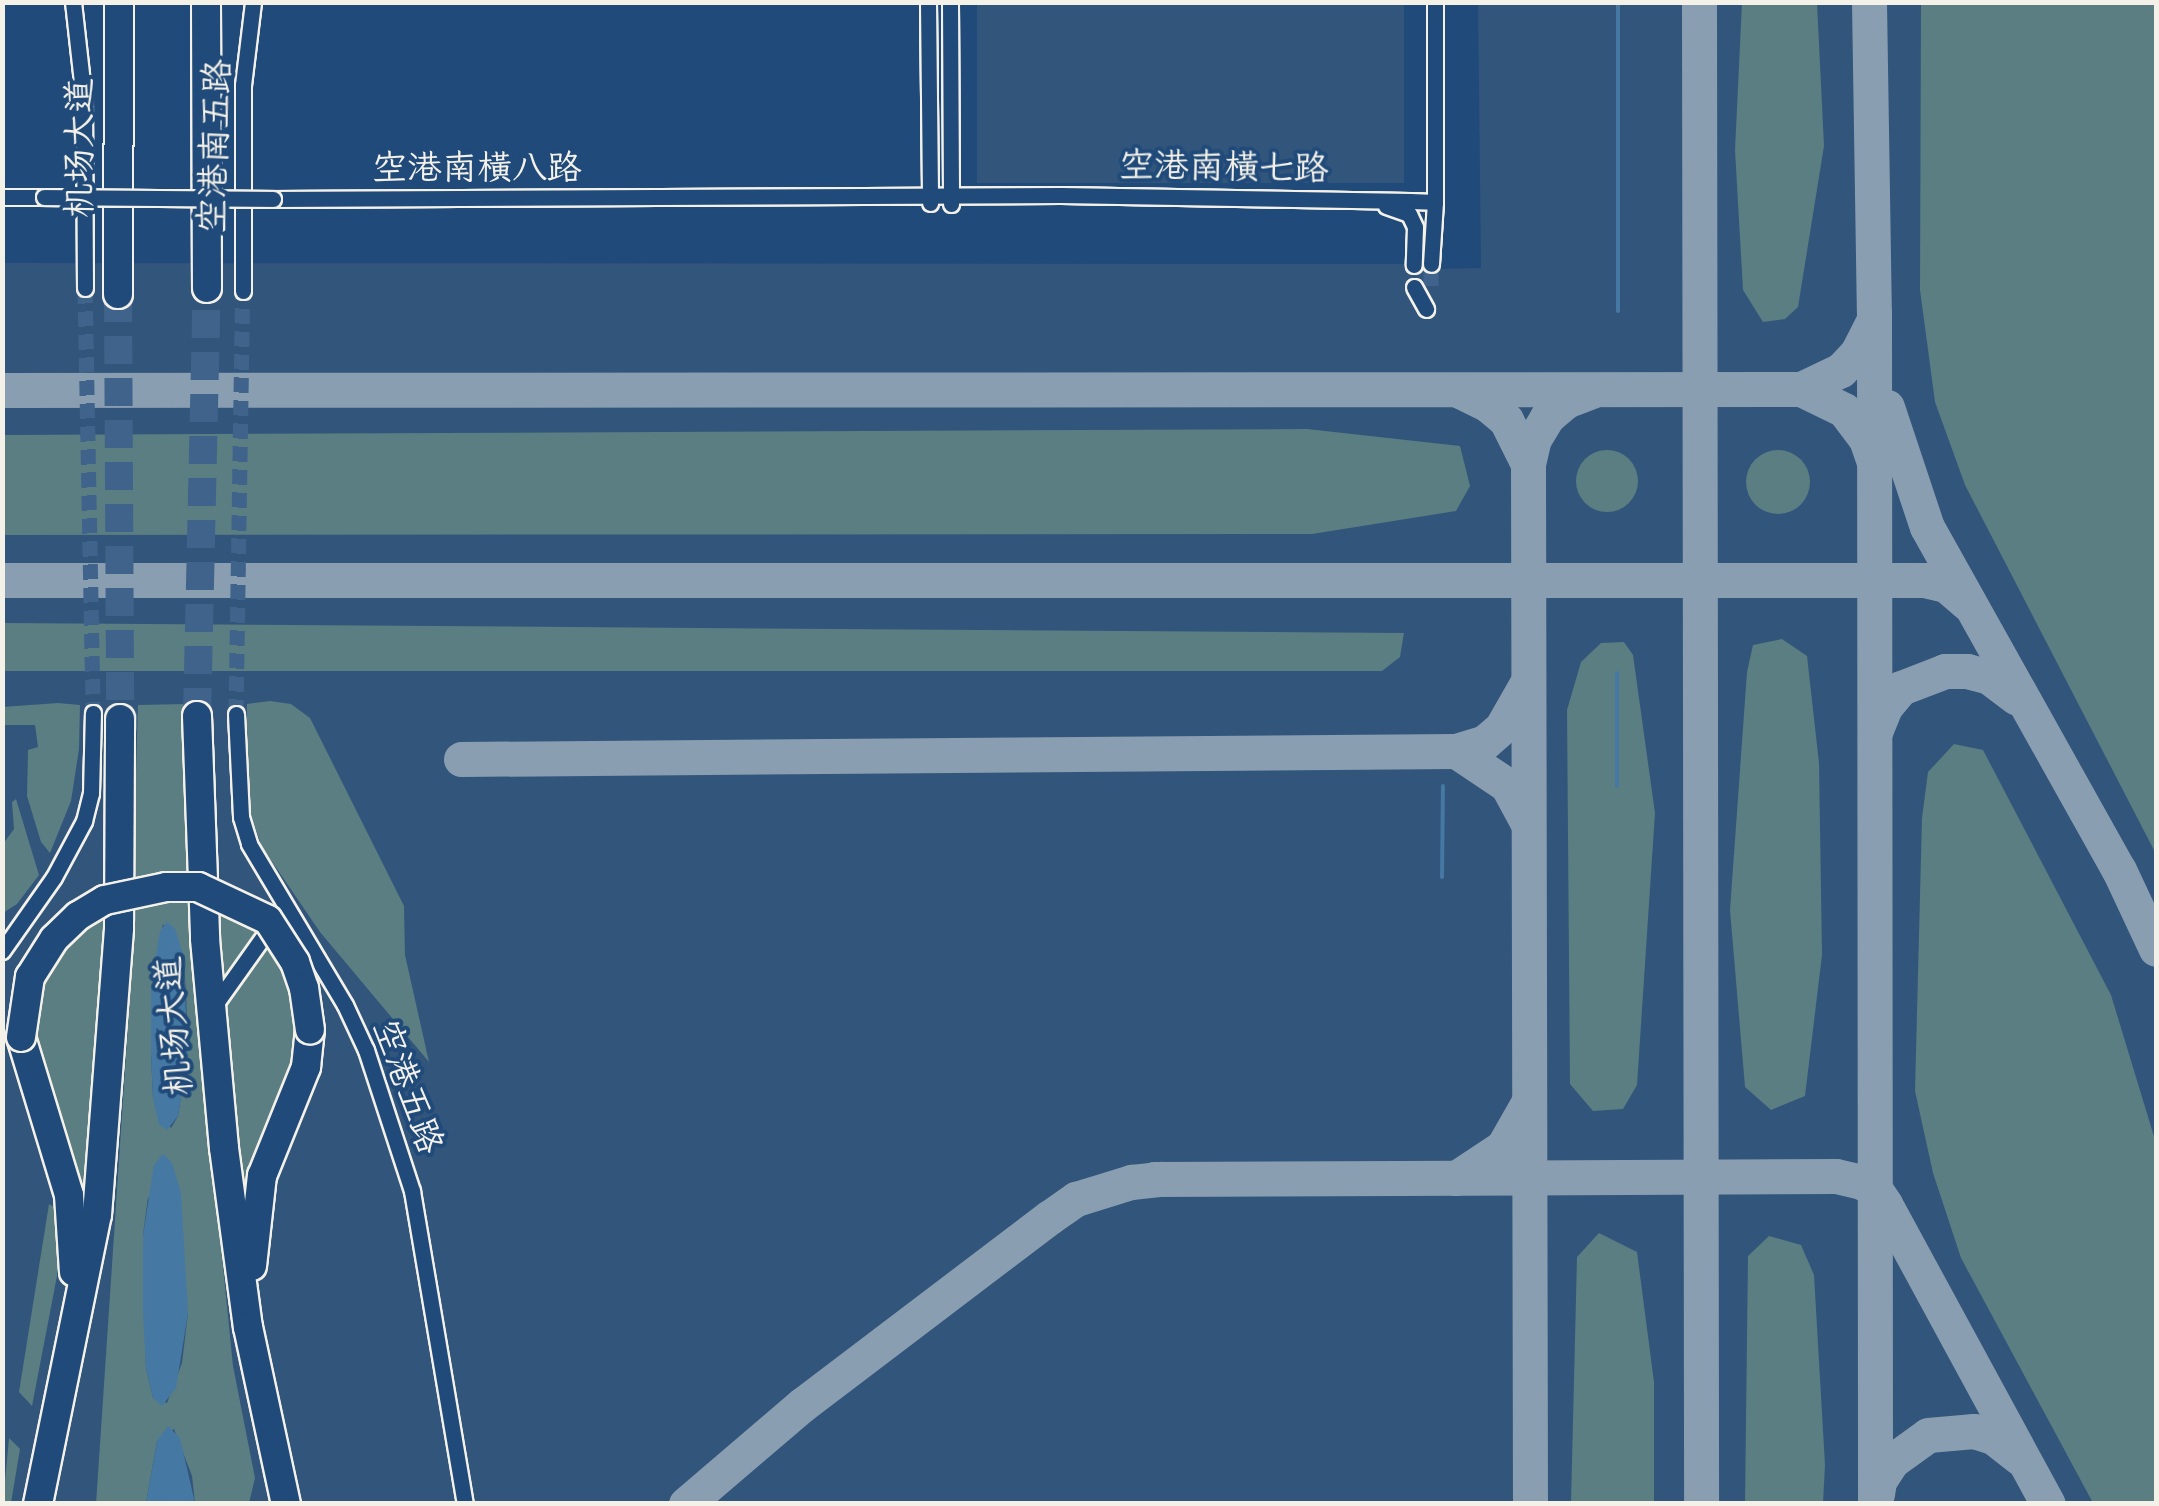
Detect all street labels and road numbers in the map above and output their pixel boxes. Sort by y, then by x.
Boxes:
street label: 空港南五路 [192,58,240,234]
street label: 机场大道 [60,78,102,218]
street label: 空港南横七路 [1119,145,1329,191]
street label: 空港南横八路 [372,148,582,190]
street label: 机场大道 [148,954,202,1098]
street label: 空港五路 [363,1014,451,1160]

